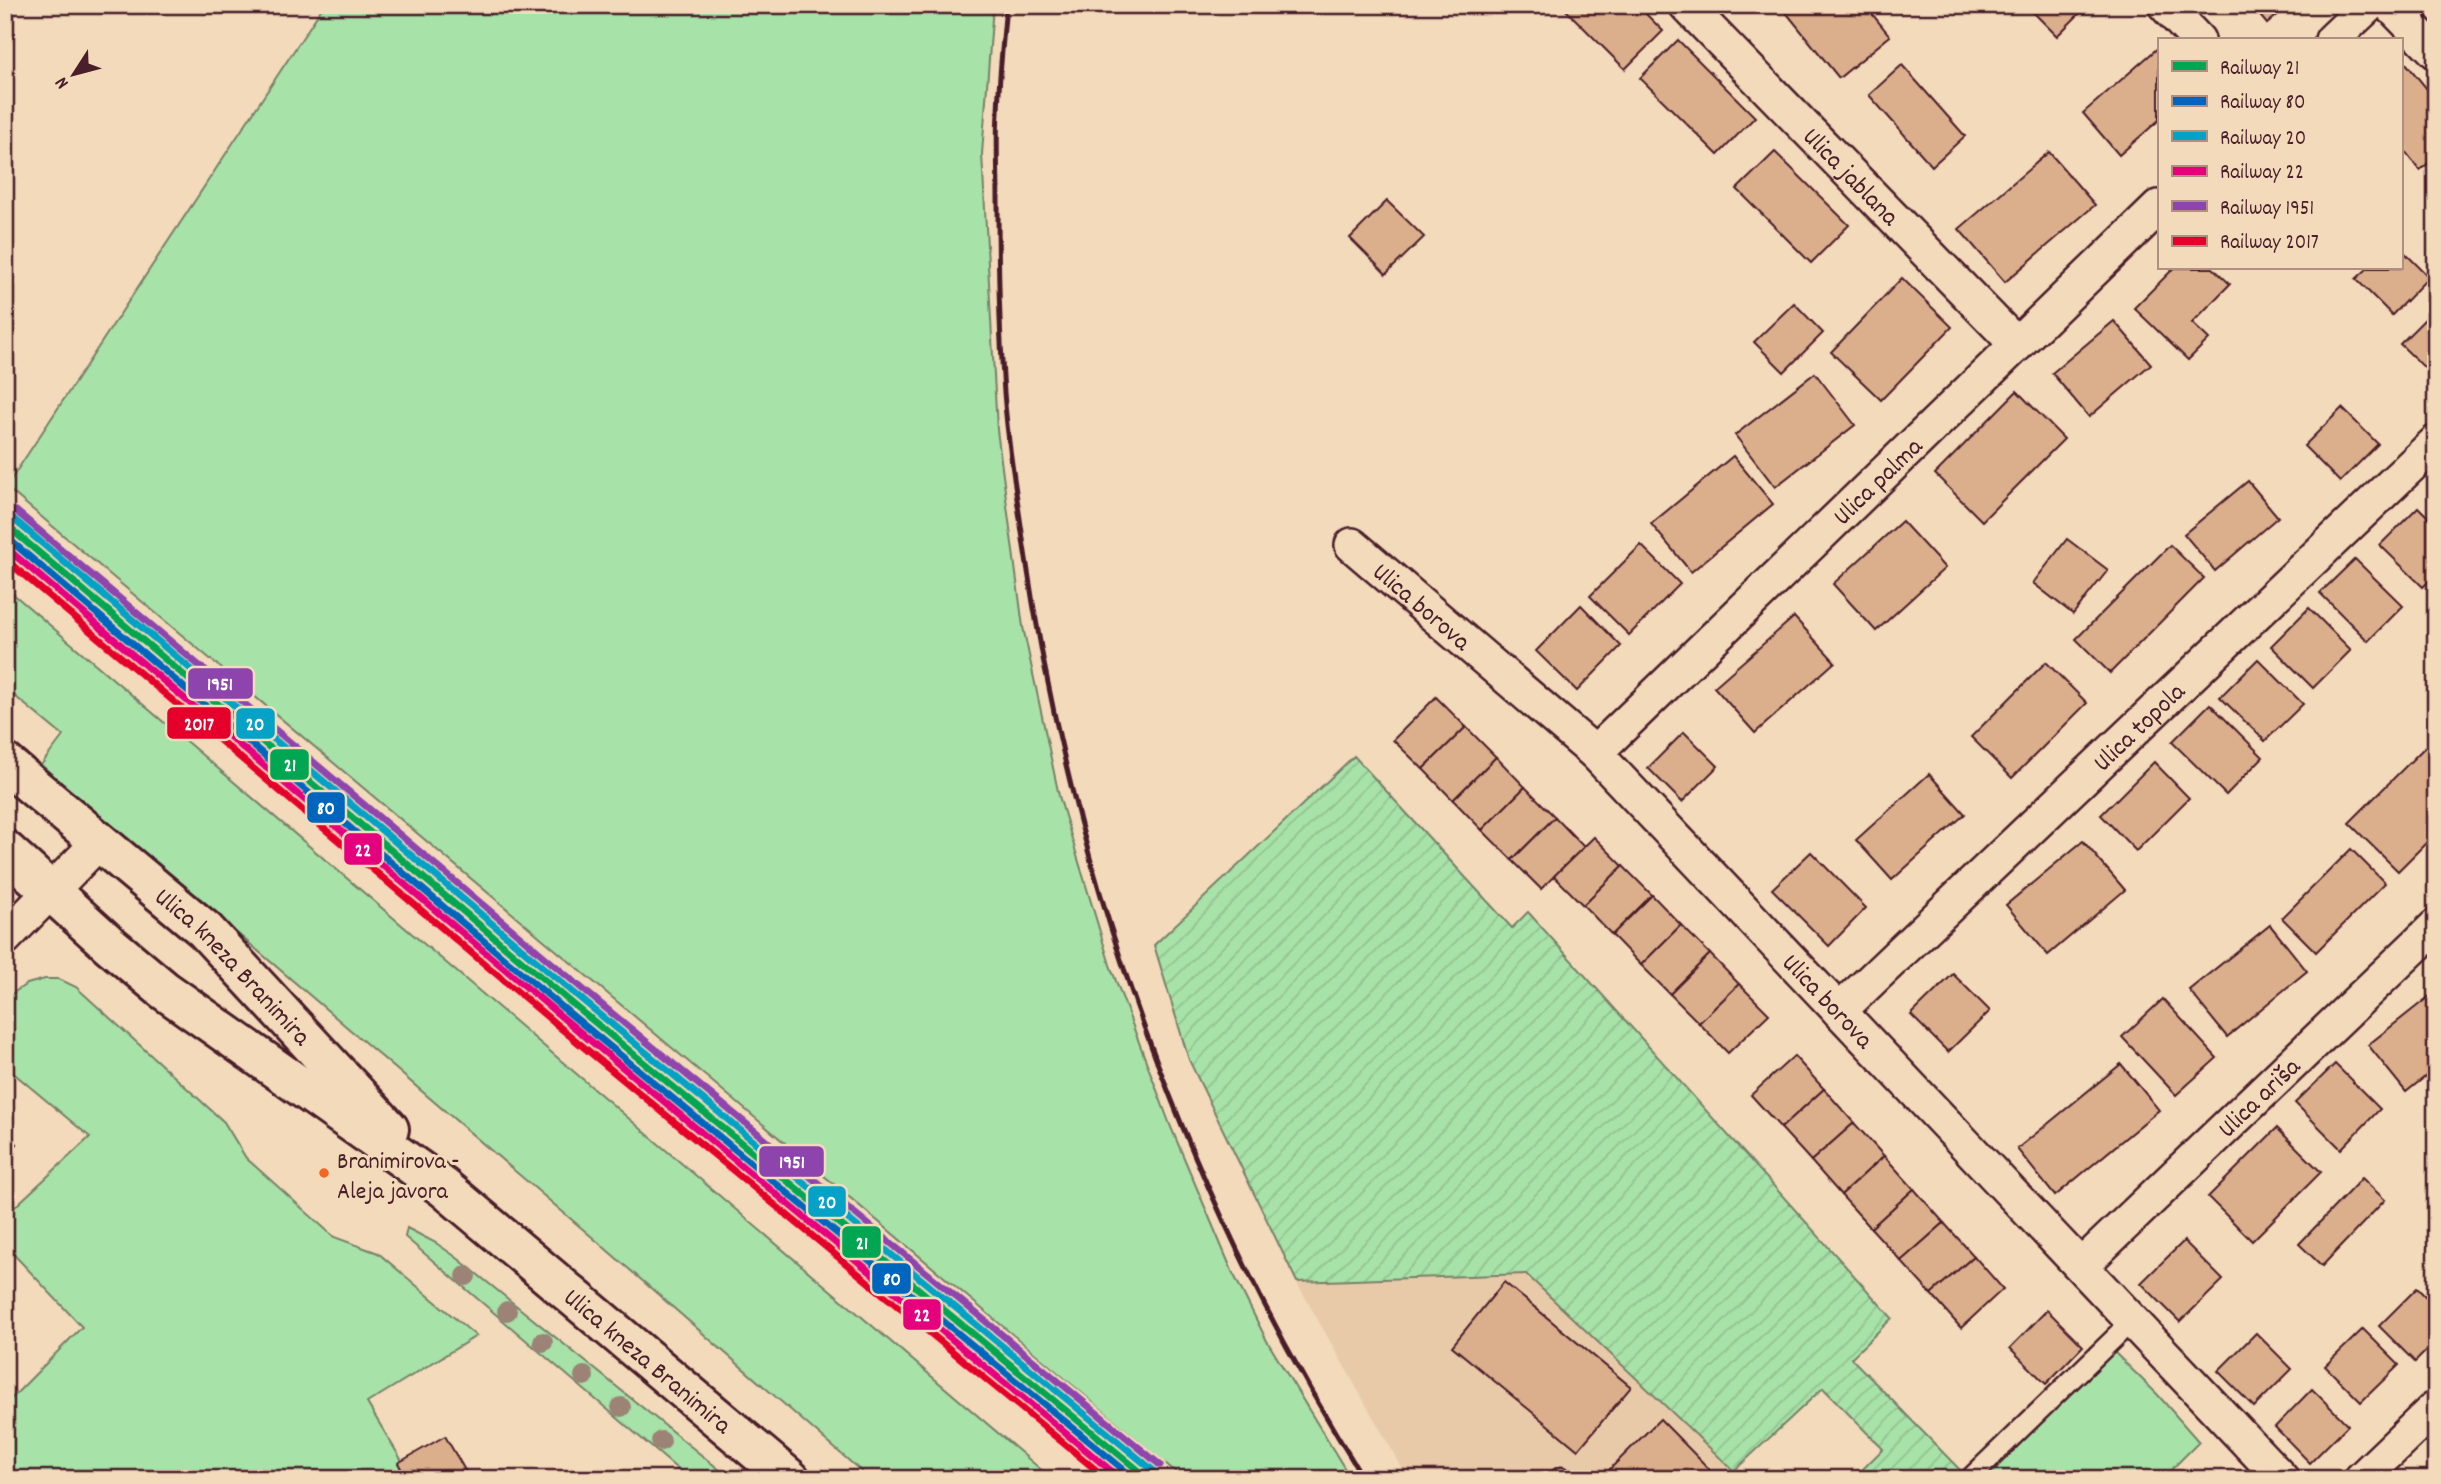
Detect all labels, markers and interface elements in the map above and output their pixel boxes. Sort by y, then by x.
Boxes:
north arrow [38,38,108,108]
legend [2158,38,2402,270]
text: Railway 21 [2220,55,2299,85]
text: N [49,70,77,94]
text: Railway 80 [2220,89,2305,119]
street label: Ulica jablana [1793,120,1907,236]
text: Railway 20 [2220,125,2306,155]
text: Railway 22 [2220,159,2304,189]
text: Railway 1951 [2220,195,2314,225]
text: Railway 2017 [2220,229,2319,259]
street label: Ulica palma [1826,430,1933,535]
street label: Ulica borova [1363,555,1478,661]
line badge: 1951 [187,667,254,700]
text: 1951 [207,673,233,700]
street label: Ulica topola [2086,675,2195,782]
line badge: 2017 [166,706,232,740]
line badge: 20 [235,707,276,740]
text: 2017 [184,713,214,740]
text: 20 [246,713,264,740]
line badge: 21 [269,748,310,781]
text: 21 [284,754,296,781]
line badge: 80 [306,791,346,824]
text: 80 [317,797,335,824]
line badge: 22 [343,832,383,866]
text: 22 [355,839,371,866]
street label: Ulica kneza Branimira [145,880,319,1056]
street label: Ulica borova [1772,946,1881,1059]
street label: Ulica ariša [2211,1050,2311,1148]
line badge: 1951 [758,1145,825,1178]
place label: Branimirova - Aleja javora [337,1146,459,1210]
text: 1951 [779,1151,805,1178]
marker: Branimirova - Aleja javora [317,1166,331,1180]
line badge: 20 [807,1185,847,1218]
text: 20 [818,1191,836,1218]
line badge: 21 [841,1225,882,1259]
text: 21 [856,1232,868,1259]
line badge: 80 [871,1262,912,1295]
text: 80 [883,1268,901,1295]
street label: Ulica kneza Branimira [554,1281,739,1445]
line badge: 22 [902,1298,942,1331]
text: 22 [914,1304,930,1331]

